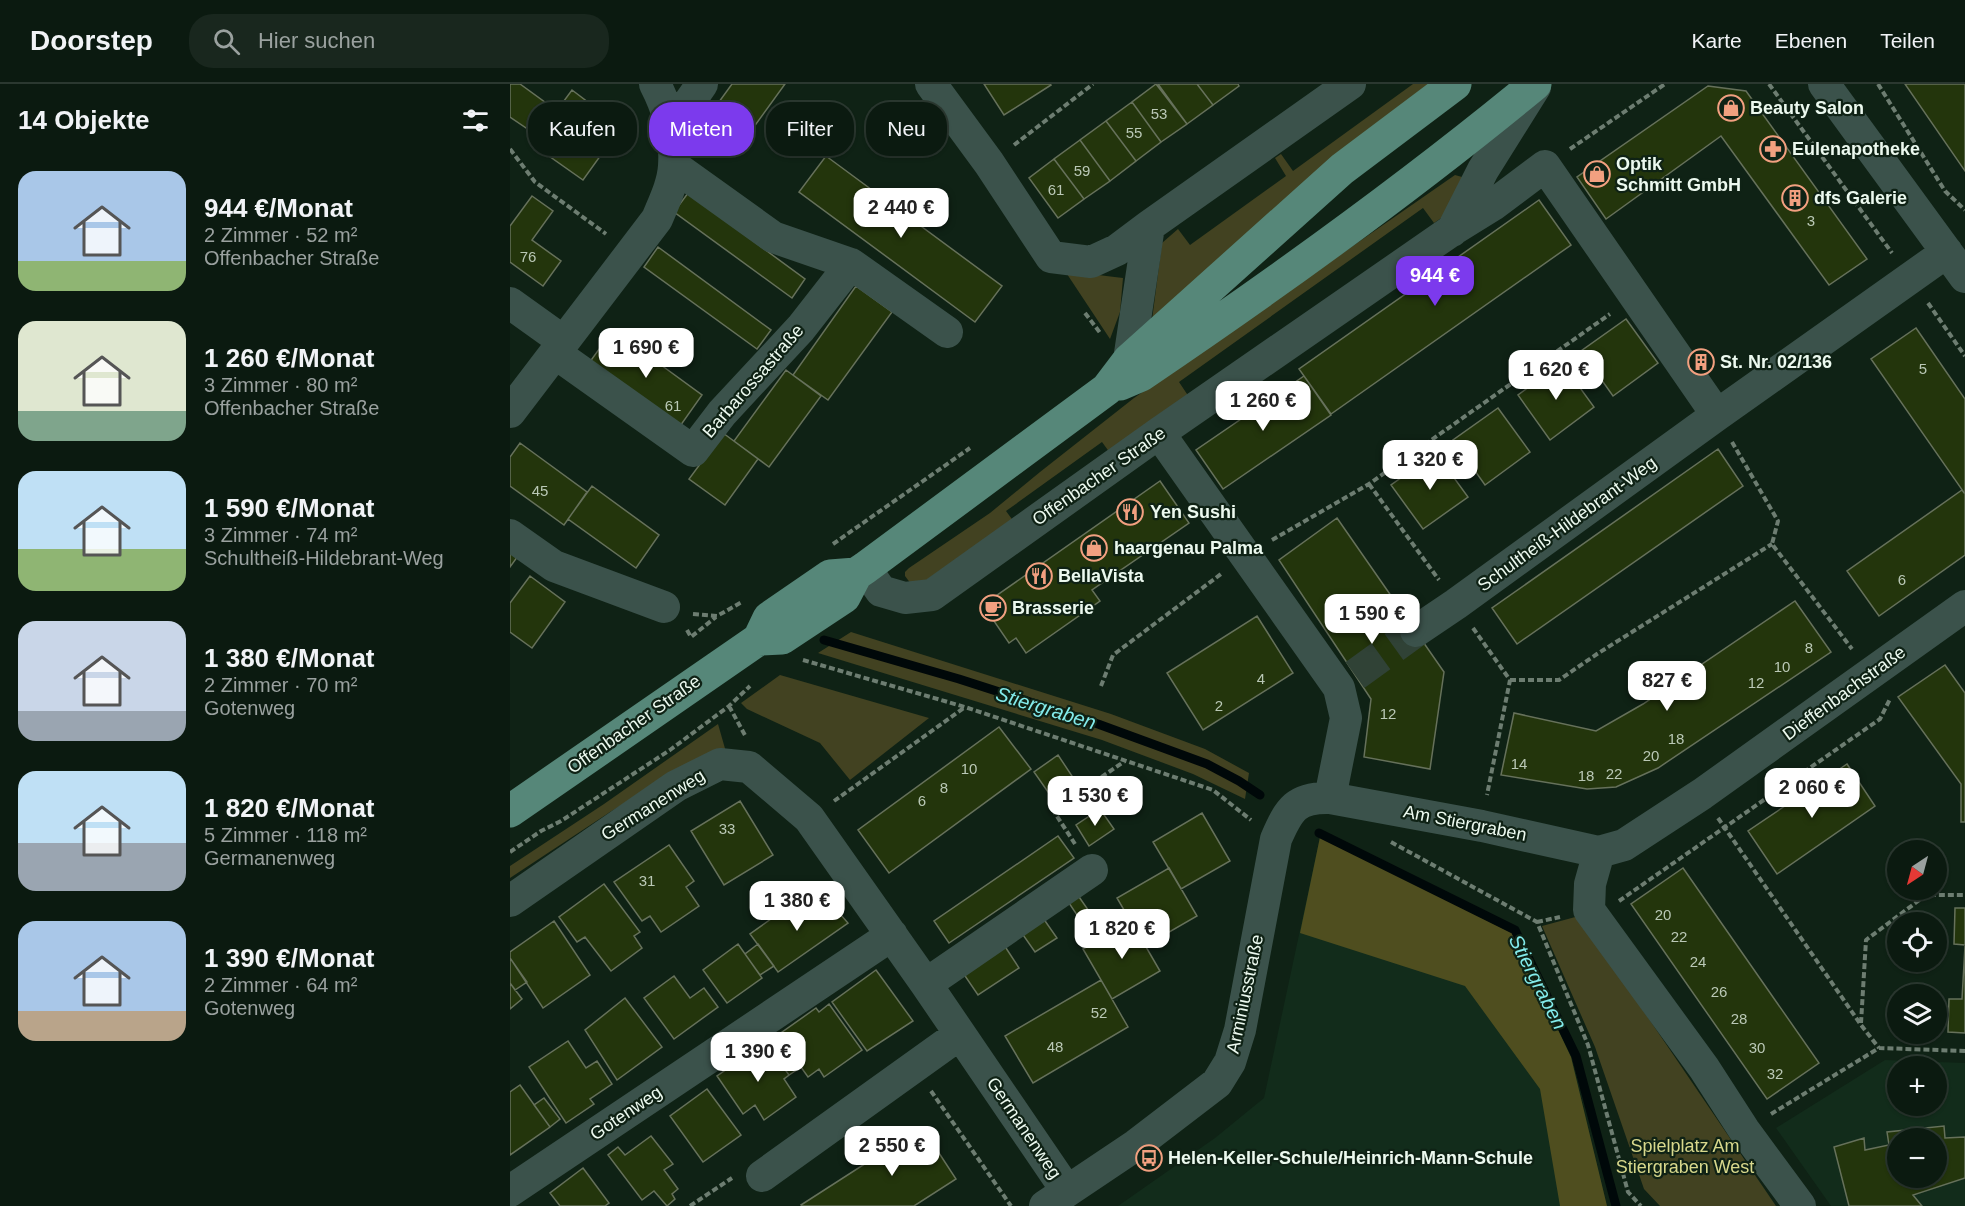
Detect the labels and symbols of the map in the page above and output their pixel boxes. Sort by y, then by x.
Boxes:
shop icon: Beauty Salon [1716,93,1746,123]
place label: Beauty Salon [1750,98,1864,118]
house number: 53 [1151,105,1167,122]
house number: 55 [1126,124,1142,141]
pharmacy icon: Eulenapotheke [1758,134,1788,164]
place label: Eulenapotheke [1792,139,1920,159]
place label: Optik Schmitt GmbH [1616,154,1741,195]
shop icon: Optik Schmitt GmbH [1582,159,1612,189]
house number: 59 [1074,162,1090,179]
house number: 61 [1048,181,1064,198]
building icon: dfs Galerie [1780,183,1810,213]
pin: 2 440 € [846,188,956,239]
place label: dfs Galerie [1814,188,1907,208]
house number: 3 [1807,212,1815,229]
house number: 76 [520,248,536,265]
pin: 944 € [1393,256,1477,307]
street label: Barbarossastraße [699,320,807,442]
pin: 1 690 € [591,328,701,379]
building icon: St. Nr. 02/136 [1686,347,1716,377]
pin: 1 620 € [1501,350,1611,401]
place label: St. Nr. 02/136 [1720,352,1832,372]
house number: 5 [1919,360,1927,377]
pin: 1 260 € [1208,381,1318,432]
house number: 61 [665,397,681,414]
street label: Offenbacher Straße [1029,423,1169,529]
pin: 1 320 € [1375,440,1485,491]
street label: Schultheiß-Hildebrant-Weg [1474,452,1660,596]
house number: 45 [532,482,548,499]
restaurant icon: Yen Sushi [1115,497,1145,527]
place label: Yen Sushi [1150,502,1236,522]
shop icon: haargenau Palma [1079,533,1109,563]
place label: haargenau Palma [1114,538,1264,558]
restaurant icon: BellaVista [1024,561,1054,591]
place label: BellaVista [1058,566,1145,586]
house number: 6 [1898,571,1906,588]
cafe icon: Brasserie [978,593,1008,623]
pin: 1 590 € [1317,594,1427,645]
place label: Brasserie [1012,598,1094,618]
house number: 8 [1805,639,1813,656]
street label: Dieffenbachstraße [1779,642,1909,744]
house number: 10 [1774,658,1790,675]
pin: 827 € [1625,661,1709,712]
house number: 4 [1257,670,1265,687]
street label: Offenbacher Straße [564,671,704,777]
house number: 12 [1748,674,1764,691]
water label: Stiergraben [993,682,1099,734]
house number: 2 [1215,697,1223,714]
house number: 12 [1380,705,1396,722]
house number: 18 [1668,730,1684,747]
house number: 20 [1643,747,1659,764]
house number: 14 [1511,755,1527,772]
house number: 10 [961,760,977,777]
street label: Germanenweg [598,765,708,845]
house number: 22 [1606,765,1622,782]
house number: 18 [1578,767,1594,784]
pin: 2 060 € [1757,768,1867,819]
pin: 1 530 € [1040,776,1150,827]
house number: 8 [940,779,948,796]
house number: 6 [918,792,926,809]
street label: Am Stiergraben [1402,801,1528,845]
house number: 33 [719,820,735,837]
north arrow [1887,840,1947,900]
house number: 31 [639,872,655,889]
pin: 1 380 € [742,881,852,932]
house number: 20 [1655,906,1671,923]
pin: 1 820 € [1067,909,1177,960]
house number: 22 [1671,928,1687,945]
water label: Stiergraben [1505,931,1571,1033]
street label: Arminiusstraße [1223,933,1267,1055]
house number: 24 [1690,953,1706,970]
house number: 26 [1711,983,1727,1000]
house number: 52 [1091,1004,1107,1021]
house number: 28 [1731,1010,1747,1027]
pin: 1 390 € [703,1032,813,1083]
house number: 48 [1047,1038,1063,1055]
house number: 30 [1749,1039,1765,1056]
house number: 32 [1767,1065,1783,1082]
street label: Germanenweg [983,1073,1065,1183]
street label: Gotenweg [586,1082,666,1144]
pin: 2 550 € [837,1126,947,1177]
park label: Spielplatz Am Stiergraben West [1616,1136,1754,1177]
bus stop icon: Helen-Keller-Schule/Heinrich-Mann-Schule [1134,1143,1164,1173]
place label: Helen-Keller-Schule/Heinrich-Mann-Schule [1168,1148,1533,1168]

